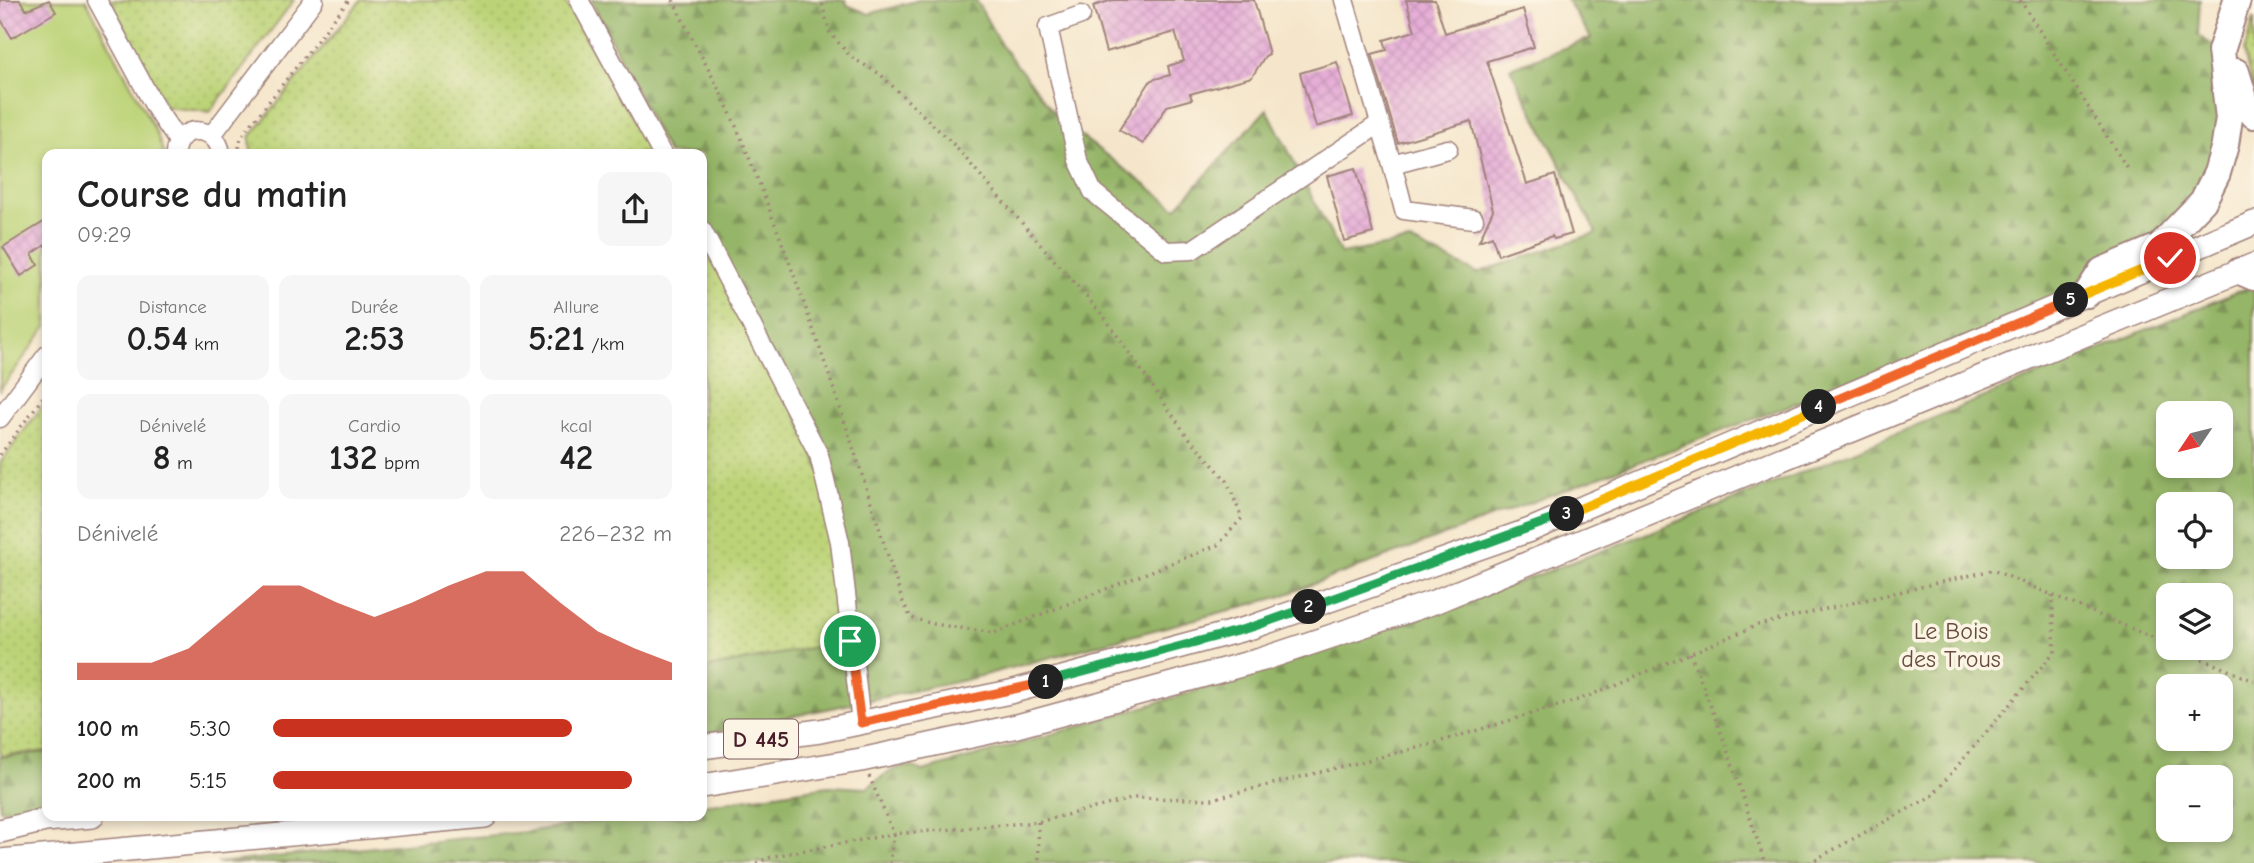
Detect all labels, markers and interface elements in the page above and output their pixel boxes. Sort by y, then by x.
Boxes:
button: share [598,172,672,246]
text: Course du matin [77,173,348,217]
text: 09:29 [77,221,132,248]
pin [2140,228,2200,288]
icon: check [2151,239,2189,277]
pin: 5 [2054,282,2088,318]
text: 5 [2065,288,2076,310]
text: Distance [139,296,207,318]
text: Durée [351,296,398,318]
text: Allure [553,296,599,318]
text: 0.54 [127,318,188,359]
text: 2:53 [344,318,405,359]
text: 5:21 [528,318,585,359]
text: km [188,333,219,355]
text: /km [585,333,624,355]
pin: 4 [1801,390,1836,424]
text: 4 [1814,395,1823,417]
north arrow [2156,401,2233,478]
map controls [2156,401,2233,842]
text: Dénivelé [139,415,206,437]
text: Cardio [348,415,401,437]
text: kcal [560,415,592,437]
text: 8 [153,437,171,478]
text: 132 [329,437,378,478]
text: 42 [559,437,593,478]
text: m [171,452,193,474]
text: bpm [378,452,420,474]
button: locate [2156,492,2233,569]
pin: 3 [1550,496,1584,532]
text: 3 [1562,502,1571,524]
text: Dénivelé [77,520,158,547]
text: 226–232 m [559,520,672,547]
button: layers [2156,583,2233,660]
pin: 2 [1292,590,1326,624]
text: 2 [1304,595,1313,617]
pin [820,611,880,671]
park label: Le Bois des Trous [1901,617,2001,673]
icon: arrive [831,622,869,660]
pin: 1 [1028,664,1064,700]
text: 1 [1042,670,1049,692]
button: + [2156,674,2233,751]
text: 100 m [77,715,139,742]
text: 5:30 [189,715,231,742]
road number: D 445 [724,720,798,758]
button: − [2156,765,2233,842]
text: 200 m [77,767,141,794]
text: 5:15 [189,767,227,794]

